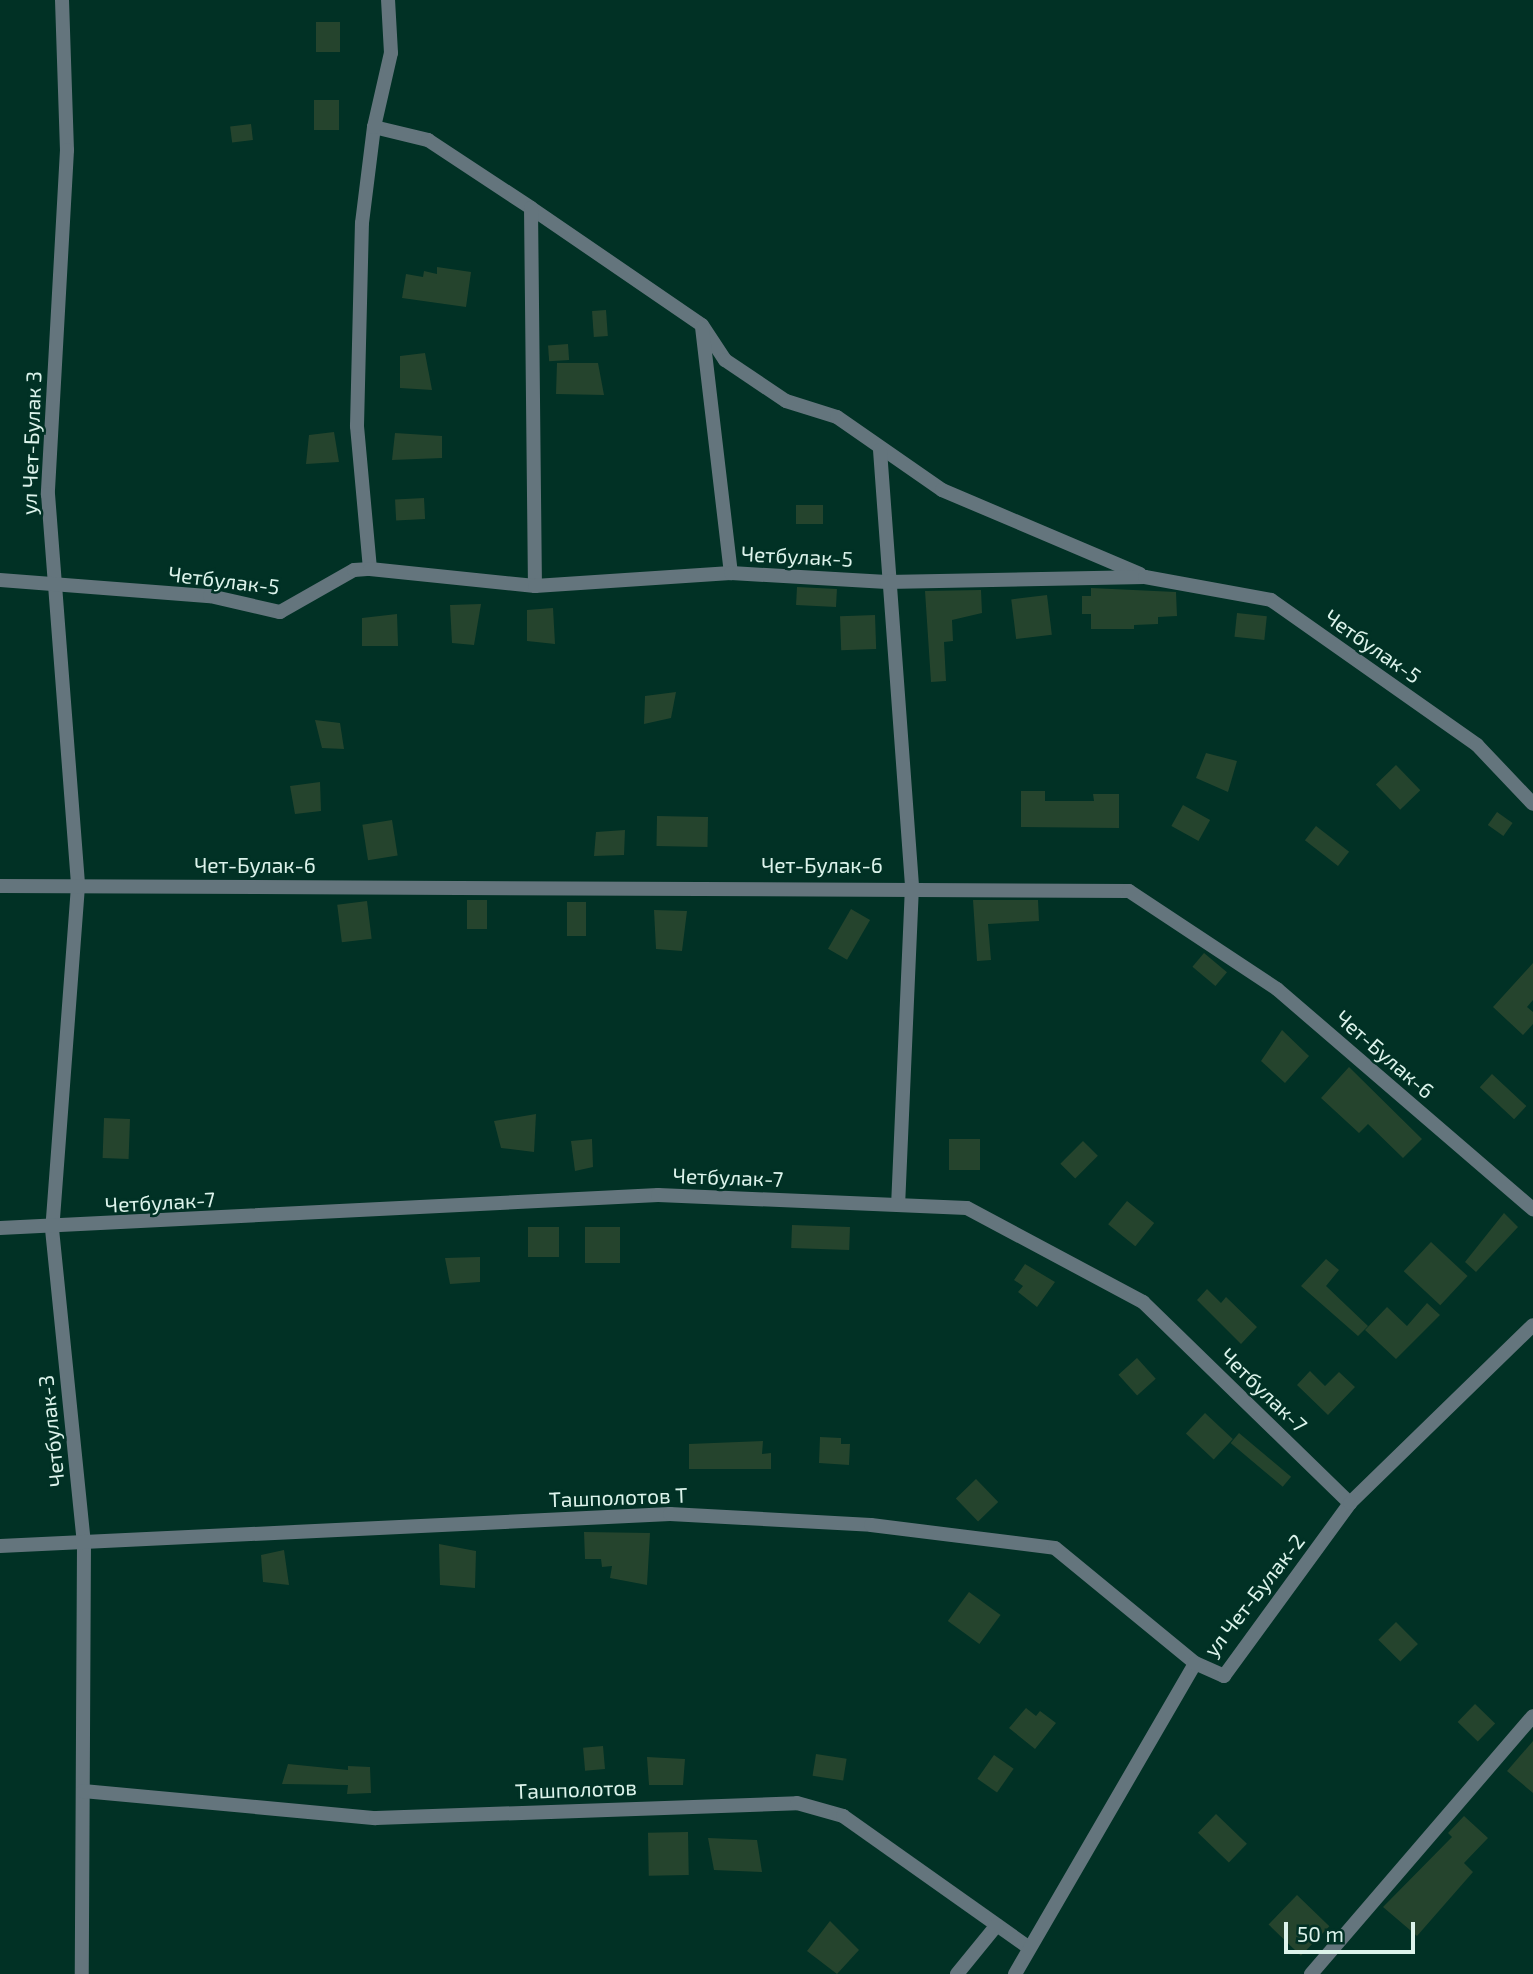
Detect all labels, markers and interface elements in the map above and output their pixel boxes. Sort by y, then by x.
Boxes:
street label: ул Чет-Булак 3 [16,371,46,515]
street label: Четбулак-5 [741,540,853,572]
street label: Четбулак-5 [167,561,281,599]
street label: Четбулак-5 [1320,604,1426,688]
street label: Чет-Булак-6 [194,852,316,878]
street label: Чет-Булак-6 [761,852,883,878]
street label: Чет-Булак-6 [1331,1005,1439,1103]
street label: Четбулак-7 [672,1162,784,1192]
street label: Четбулак-7 [104,1187,216,1217]
street label: Четбулак-7 [1216,1343,1312,1437]
street label: Четбулак-3 [33,1374,69,1488]
street label: Ташполотов Т [548,1482,688,1512]
street label: ул Чет-Булак-2 [1198,1529,1310,1661]
street label: Ташполотов [515,1774,637,1804]
scale bar [1288,1908,1419,1952]
text: 50 m [1297,1921,1344,1946]

